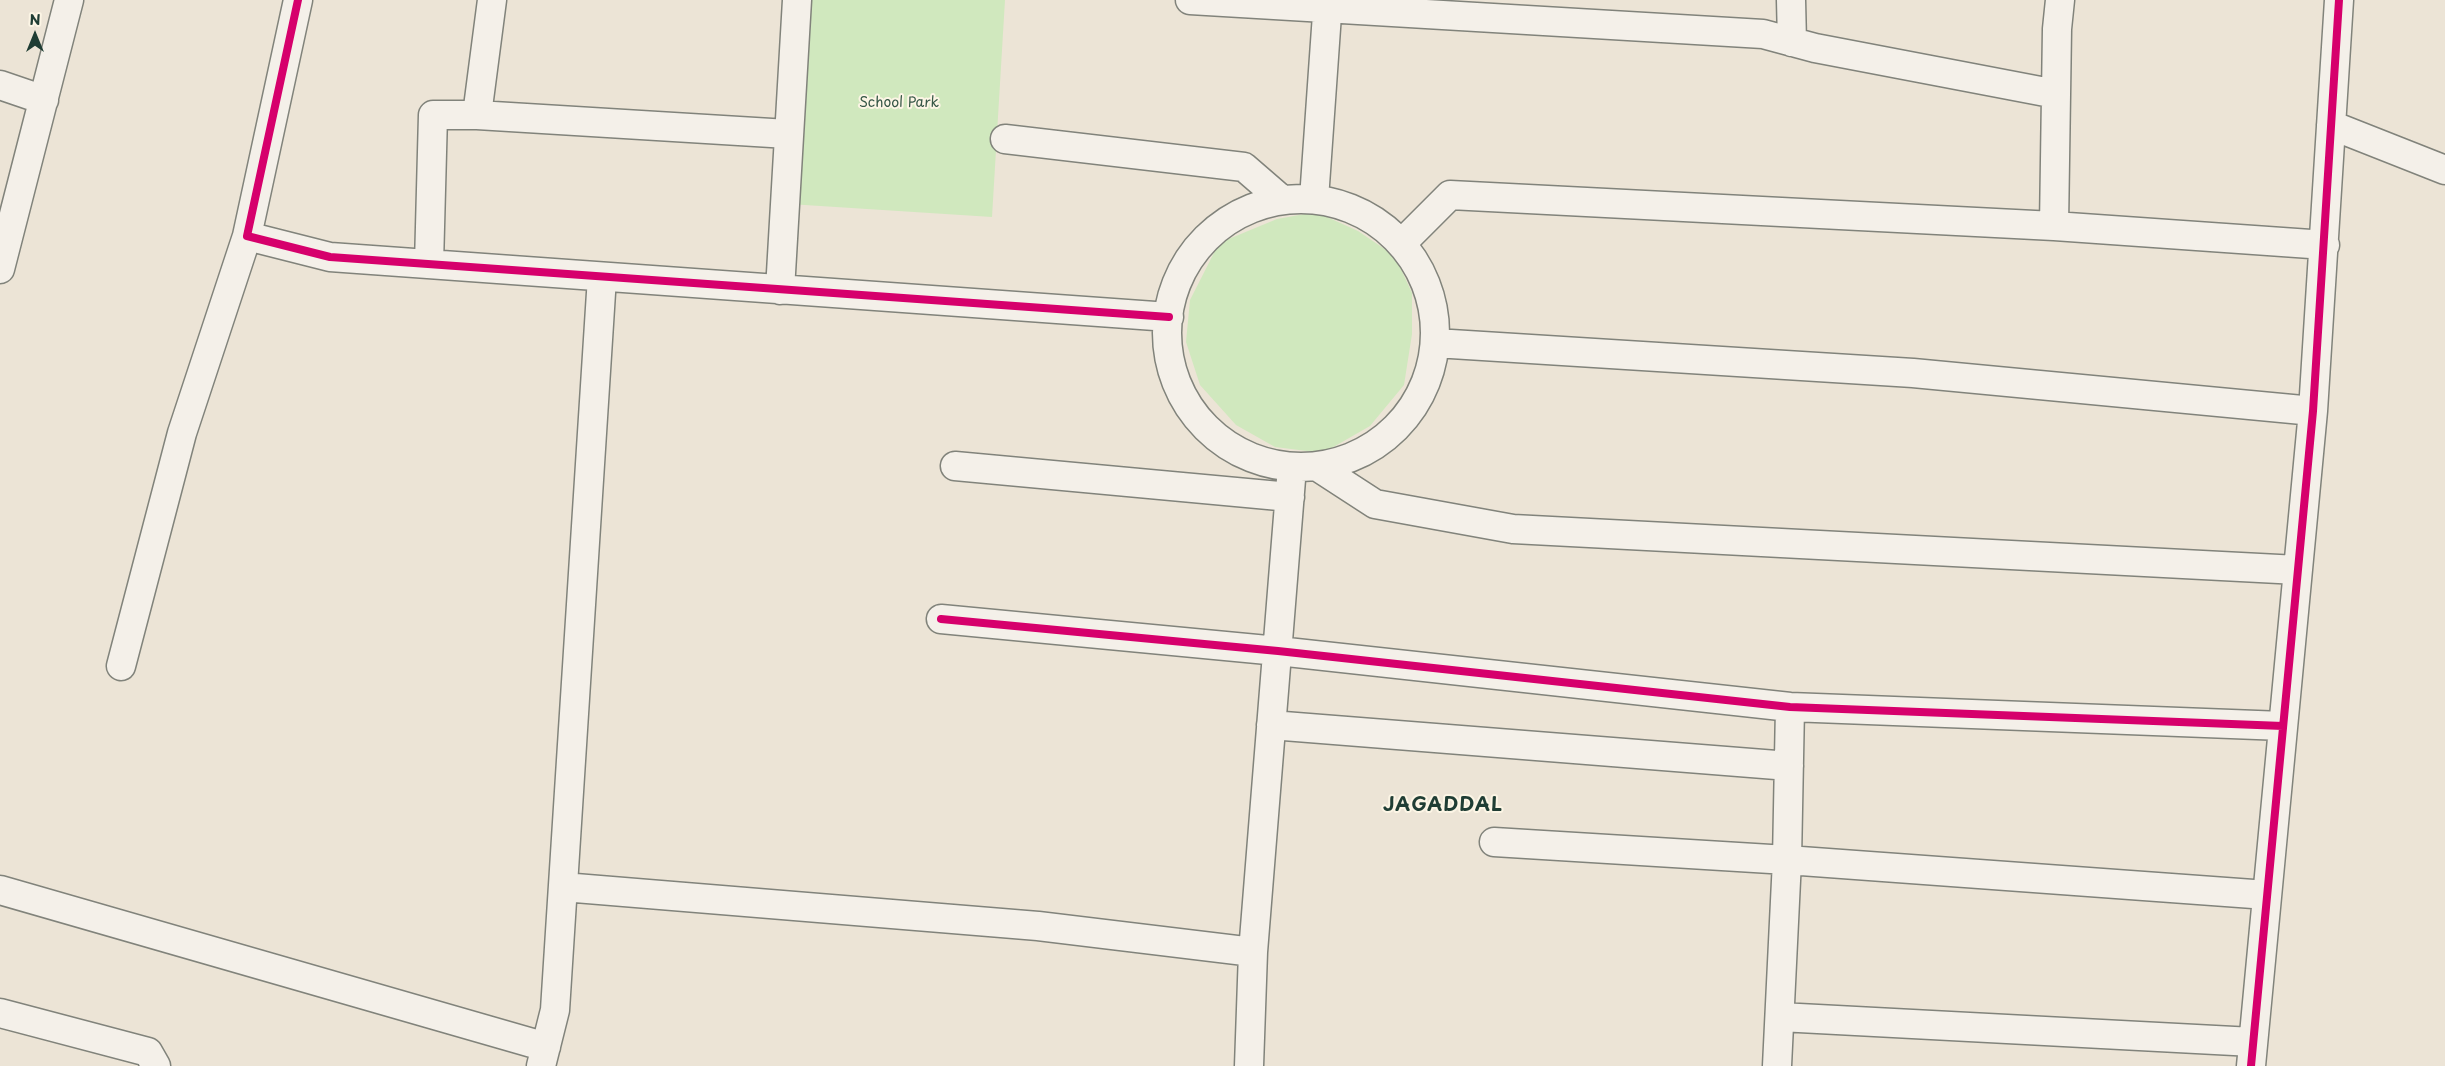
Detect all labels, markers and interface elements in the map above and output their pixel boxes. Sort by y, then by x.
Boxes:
text: N [29,9,41,30]
north arrow [10,10,60,60]
park label: School Park [859,95,939,111]
district label: JAGADDAL [1383,795,1503,817]

